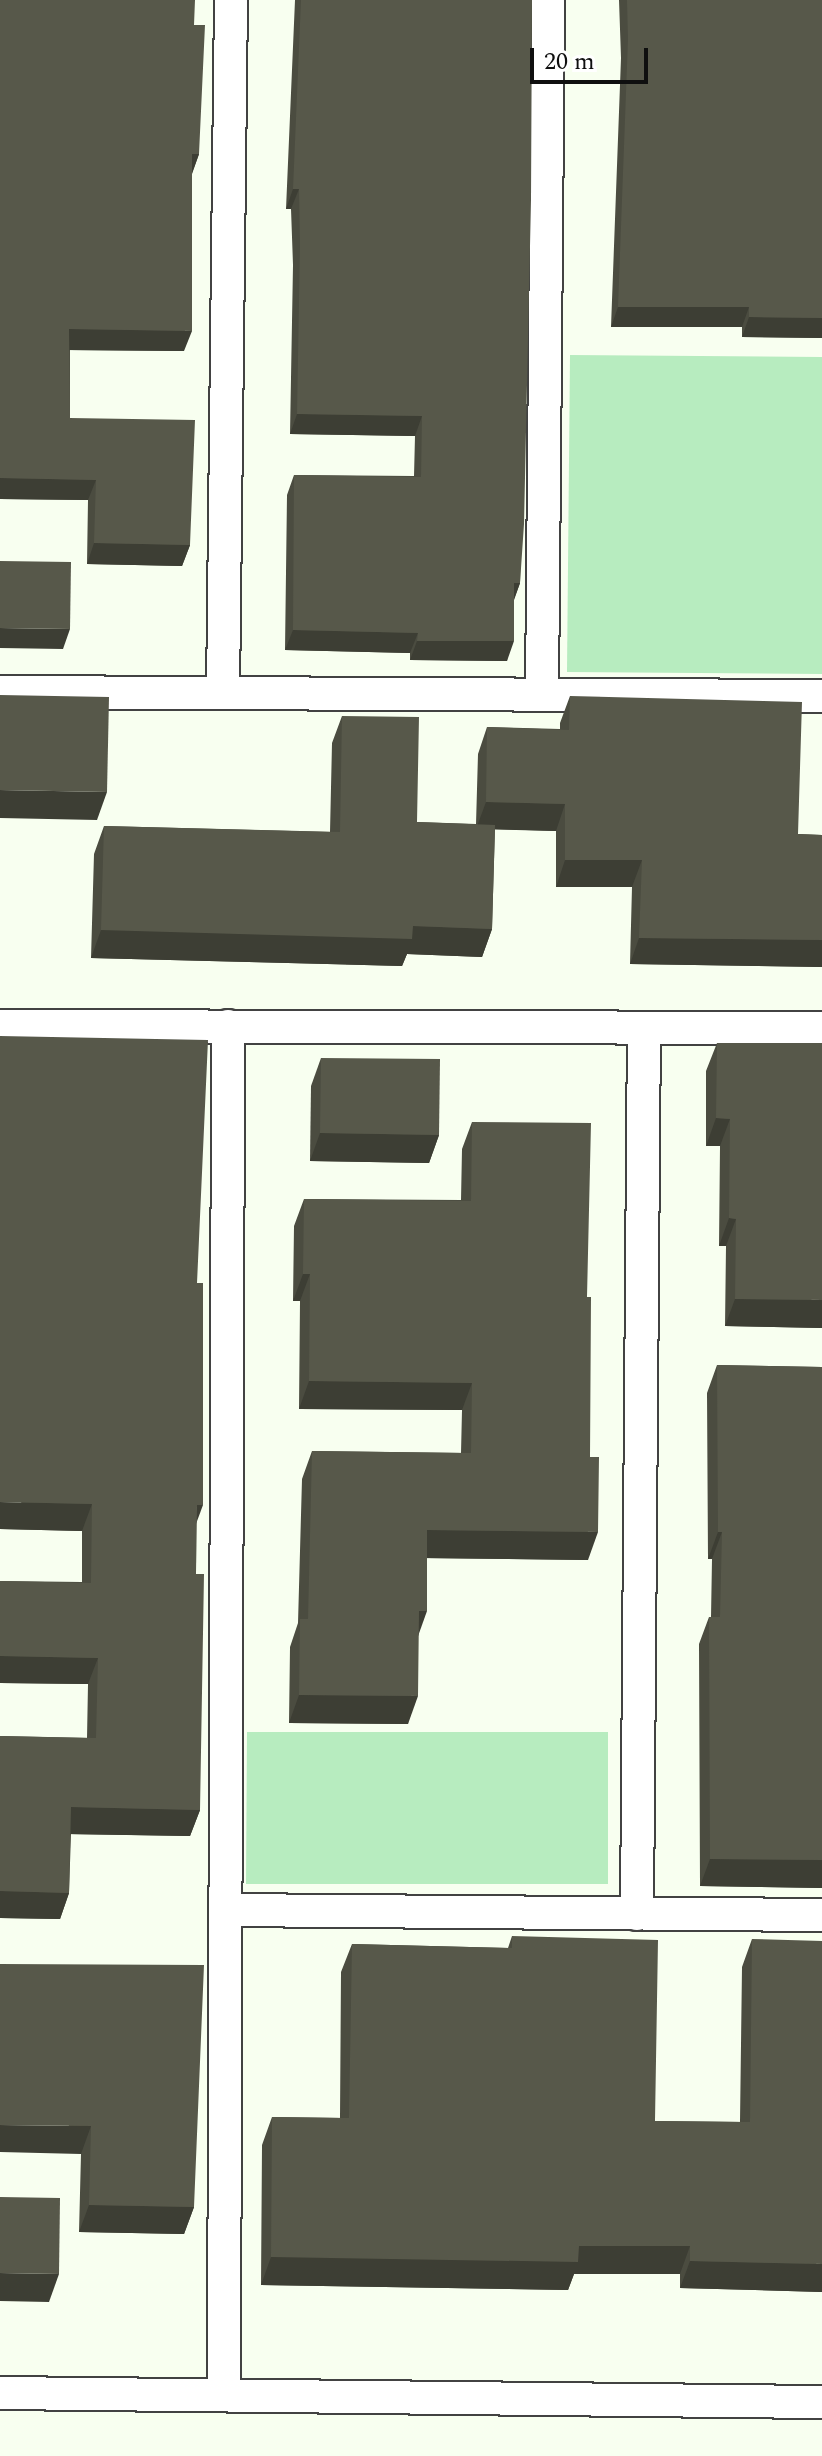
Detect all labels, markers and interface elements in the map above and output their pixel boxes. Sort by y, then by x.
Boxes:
scale bar [534,32,652,82]
text: 20 m [544,44,595,80]

